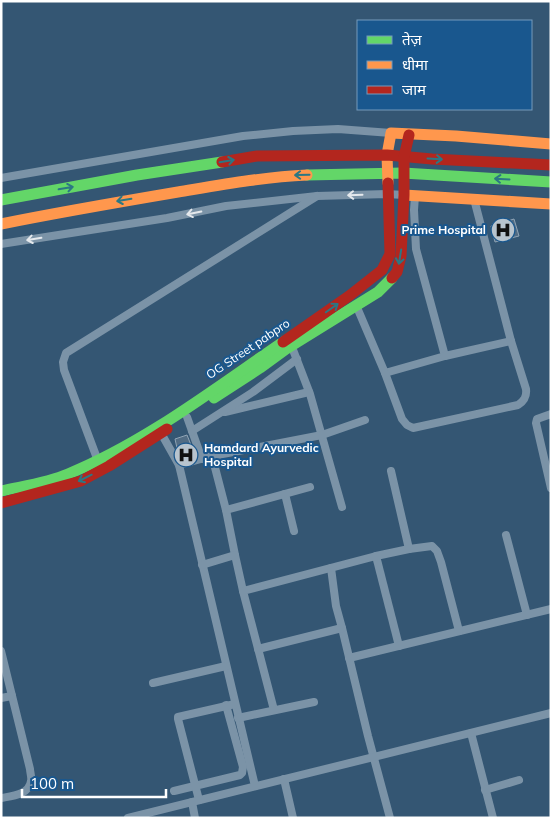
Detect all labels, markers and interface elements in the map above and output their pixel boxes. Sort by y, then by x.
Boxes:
legend [357,20,532,110]
text: तेज़ [402,30,423,49]
text: धीमा [402,55,429,74]
text: जाम [402,80,427,99]
one-way arrow [218,155,234,165]
one-way arrow [427,155,443,164]
one-way arrow [294,171,310,180]
one-way arrow [494,175,510,184]
one-way arrow [58,182,74,192]
one-way arrow [348,190,364,200]
one-way arrow [116,196,132,206]
one-way arrow [186,208,202,218]
hospital icon: Prime Hospital [490,217,516,243]
place label: Prime Hospital [402,222,486,237]
one-way arrow [26,234,42,244]
one-way arrow [395,249,405,265]
one-way arrow [325,303,339,313]
street label: OG Street pabpro [203,315,292,382]
place label: Hamdard Ayurvedic Hospital [204,440,319,469]
hospital icon: Hamdard Ayurvedic Hospital [173,442,199,468]
one-way arrow [78,473,93,483]
scale bar [22,766,166,798]
text: 100 m [30,774,74,793]

